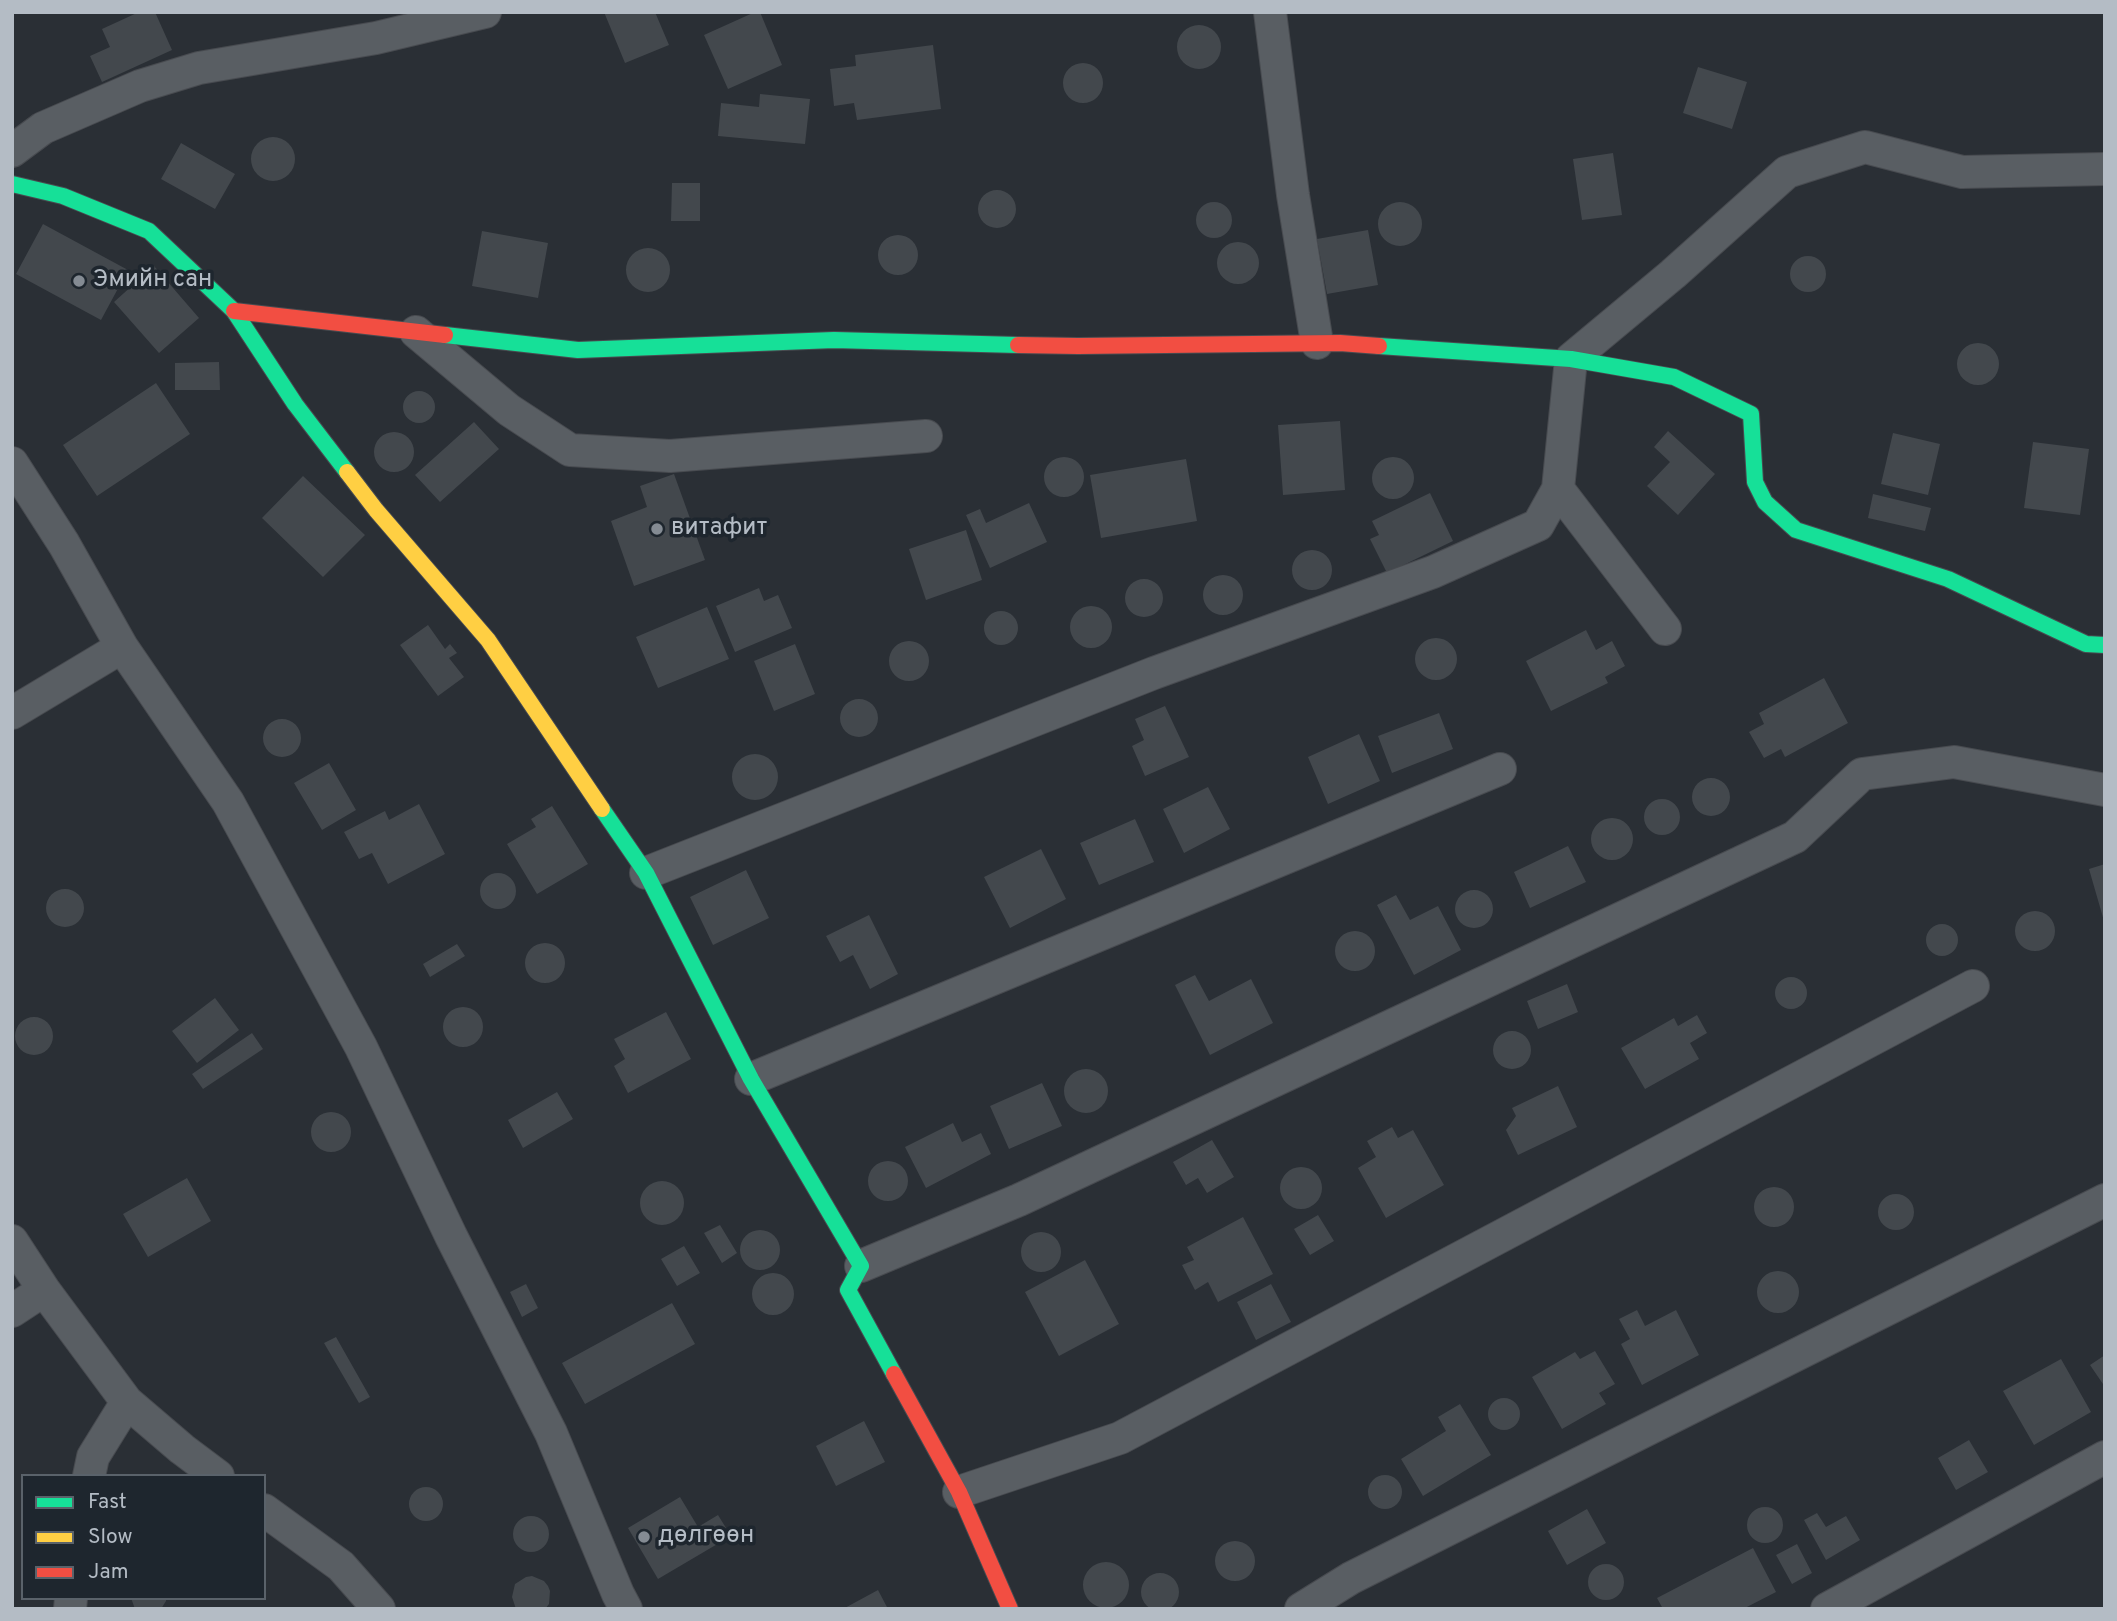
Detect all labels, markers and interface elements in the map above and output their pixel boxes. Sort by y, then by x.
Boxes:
place label: Эмийн сан [93,267,212,295]
marker: Эмийн сан [71,273,87,289]
place label: витафит [671,515,767,543]
marker: витафит [649,521,665,537]
legend [21,1474,266,1600]
text: Fast [88,1489,127,1516]
place label: дөлгөөн [658,1523,754,1551]
text: Slow [88,1524,133,1551]
marker: дөлгөөн [636,1529,652,1545]
text: Jam [88,1559,129,1586]

